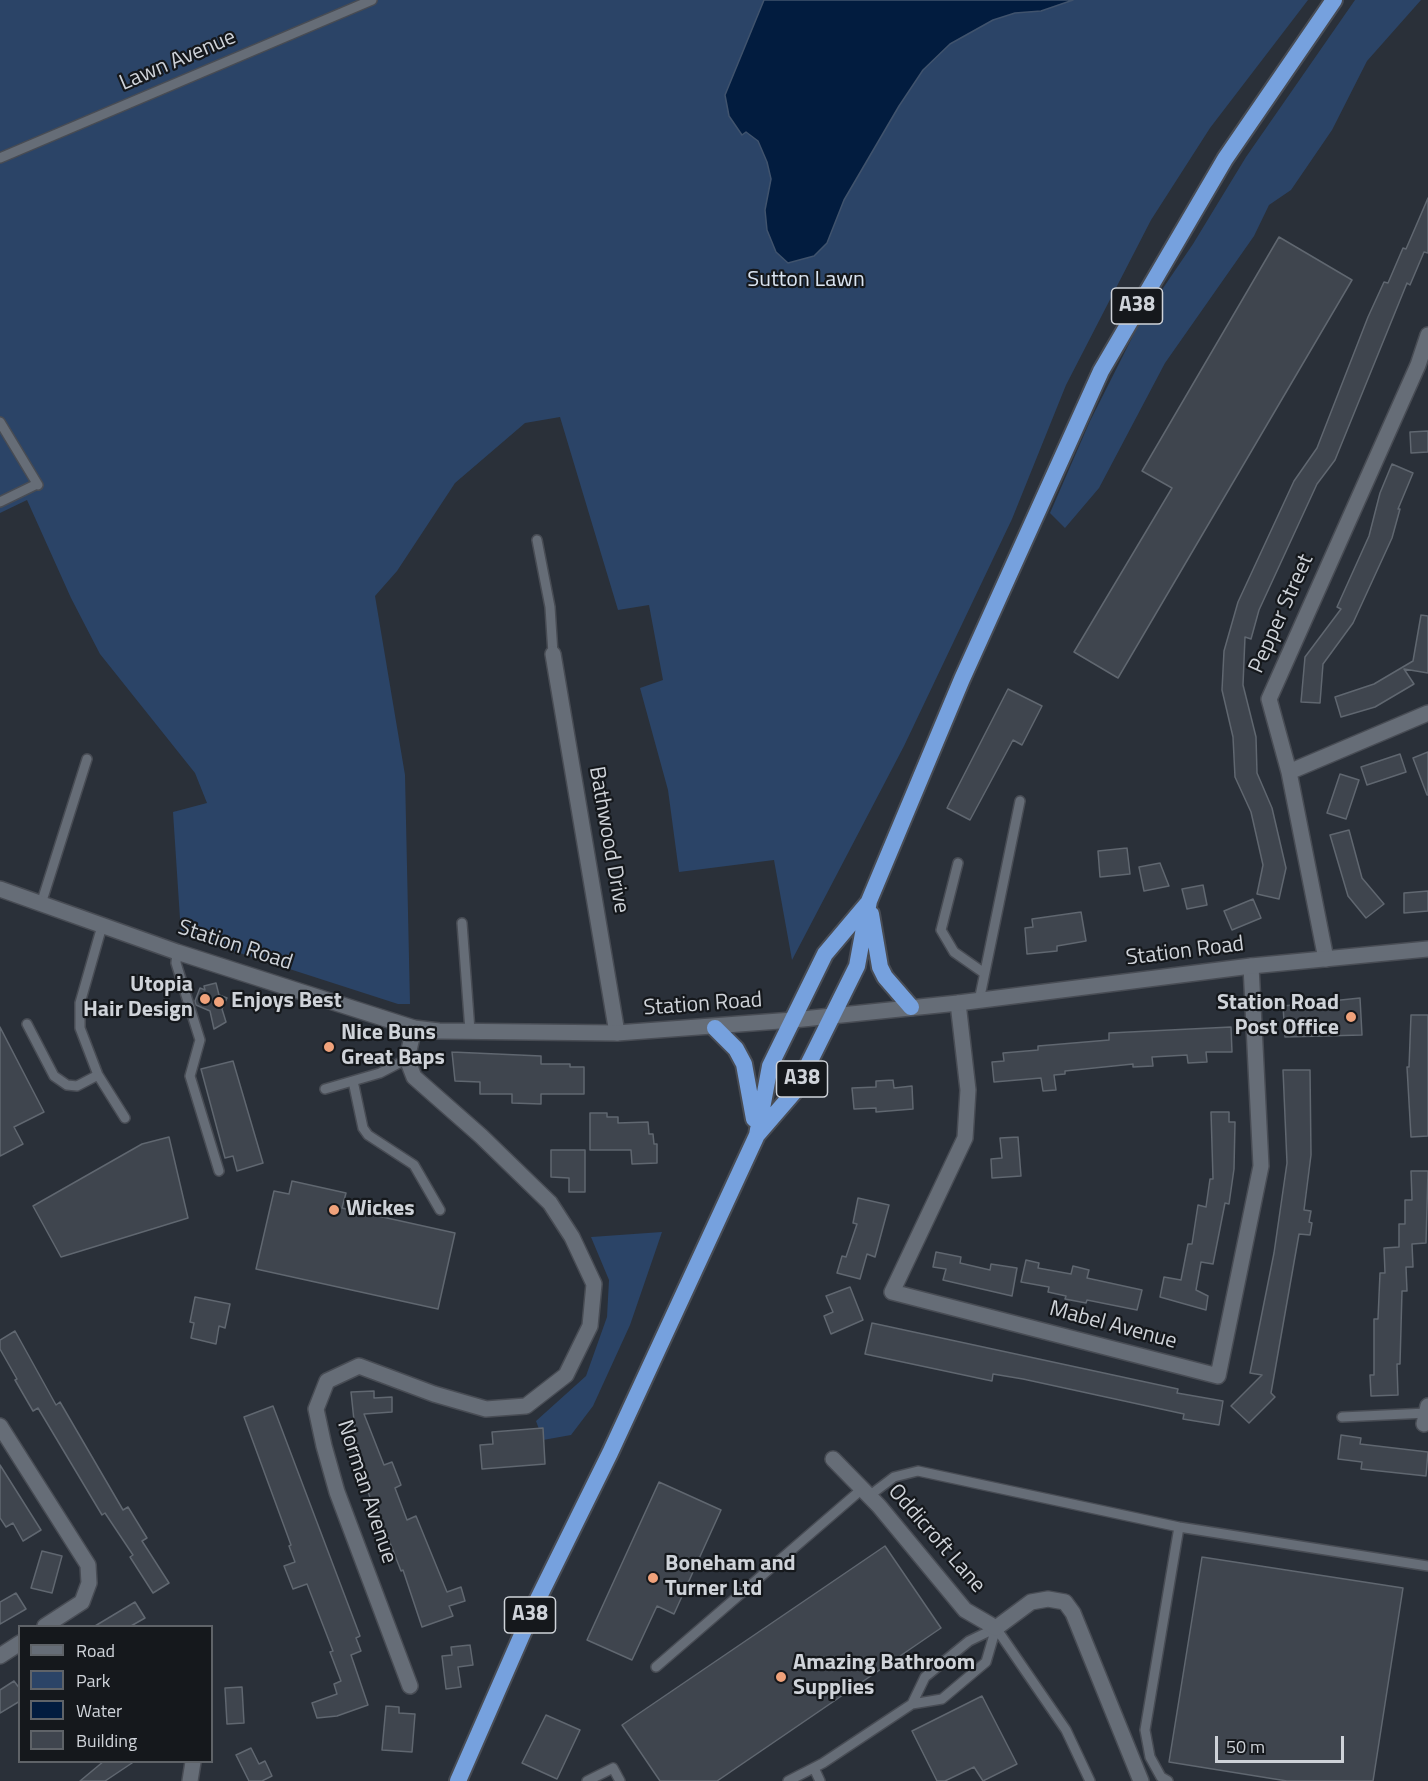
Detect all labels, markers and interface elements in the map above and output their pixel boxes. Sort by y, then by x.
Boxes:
street label: Lawn Avenue [116,25,240,97]
park label: Sutton Lawn [747,268,865,294]
road number: A38 [1112,288,1162,324]
street label: Pepper Street [1244,550,1320,678]
street label: Bathwood Drive [582,765,634,915]
street label: Station Road [174,915,296,977]
street label: Station Road [1124,932,1246,972]
place label: Utopia Hair Design [83,973,193,1024]
street label: Station Road [643,988,763,1022]
place label: Enjoys Best [231,989,342,1015]
place label: Station Road Post Office [1217,991,1339,1042]
marker: Utopia Hair Design [198,992,212,1006]
marker: Enjoys Best [212,995,226,1009]
marker: Station Road Post Office [1344,1010,1358,1024]
place label: Nice Buns Great Baps [341,1021,445,1072]
marker: Nice Buns Great Baps [322,1040,336,1054]
road number: A38 [776,1061,828,1097]
place label: Wickes [346,1197,415,1223]
marker: Wickes [327,1203,341,1217]
street label: Mabel Avenue [1046,1296,1180,1356]
street label: Norman Avenue [330,1417,402,1567]
street label: Oddicroft Lane [882,1479,990,1599]
place label: Boneham and Turner Ltd [665,1552,796,1604]
marker: Boneham and Turner Ltd [646,1571,660,1585]
road number: A38 [504,1597,556,1633]
legend [18,1625,213,1763]
text: Road [76,1637,115,1664]
place label: Amazing Bathroom Supplies [793,1651,975,1702]
text: Park [76,1667,110,1694]
marker: Amazing Bathroom Supplies [774,1670,788,1684]
text: Water [76,1697,122,1724]
scale bar [1218,1724,1347,1762]
text: Building [76,1727,137,1754]
text: 50 m [1226,1733,1265,1760]

